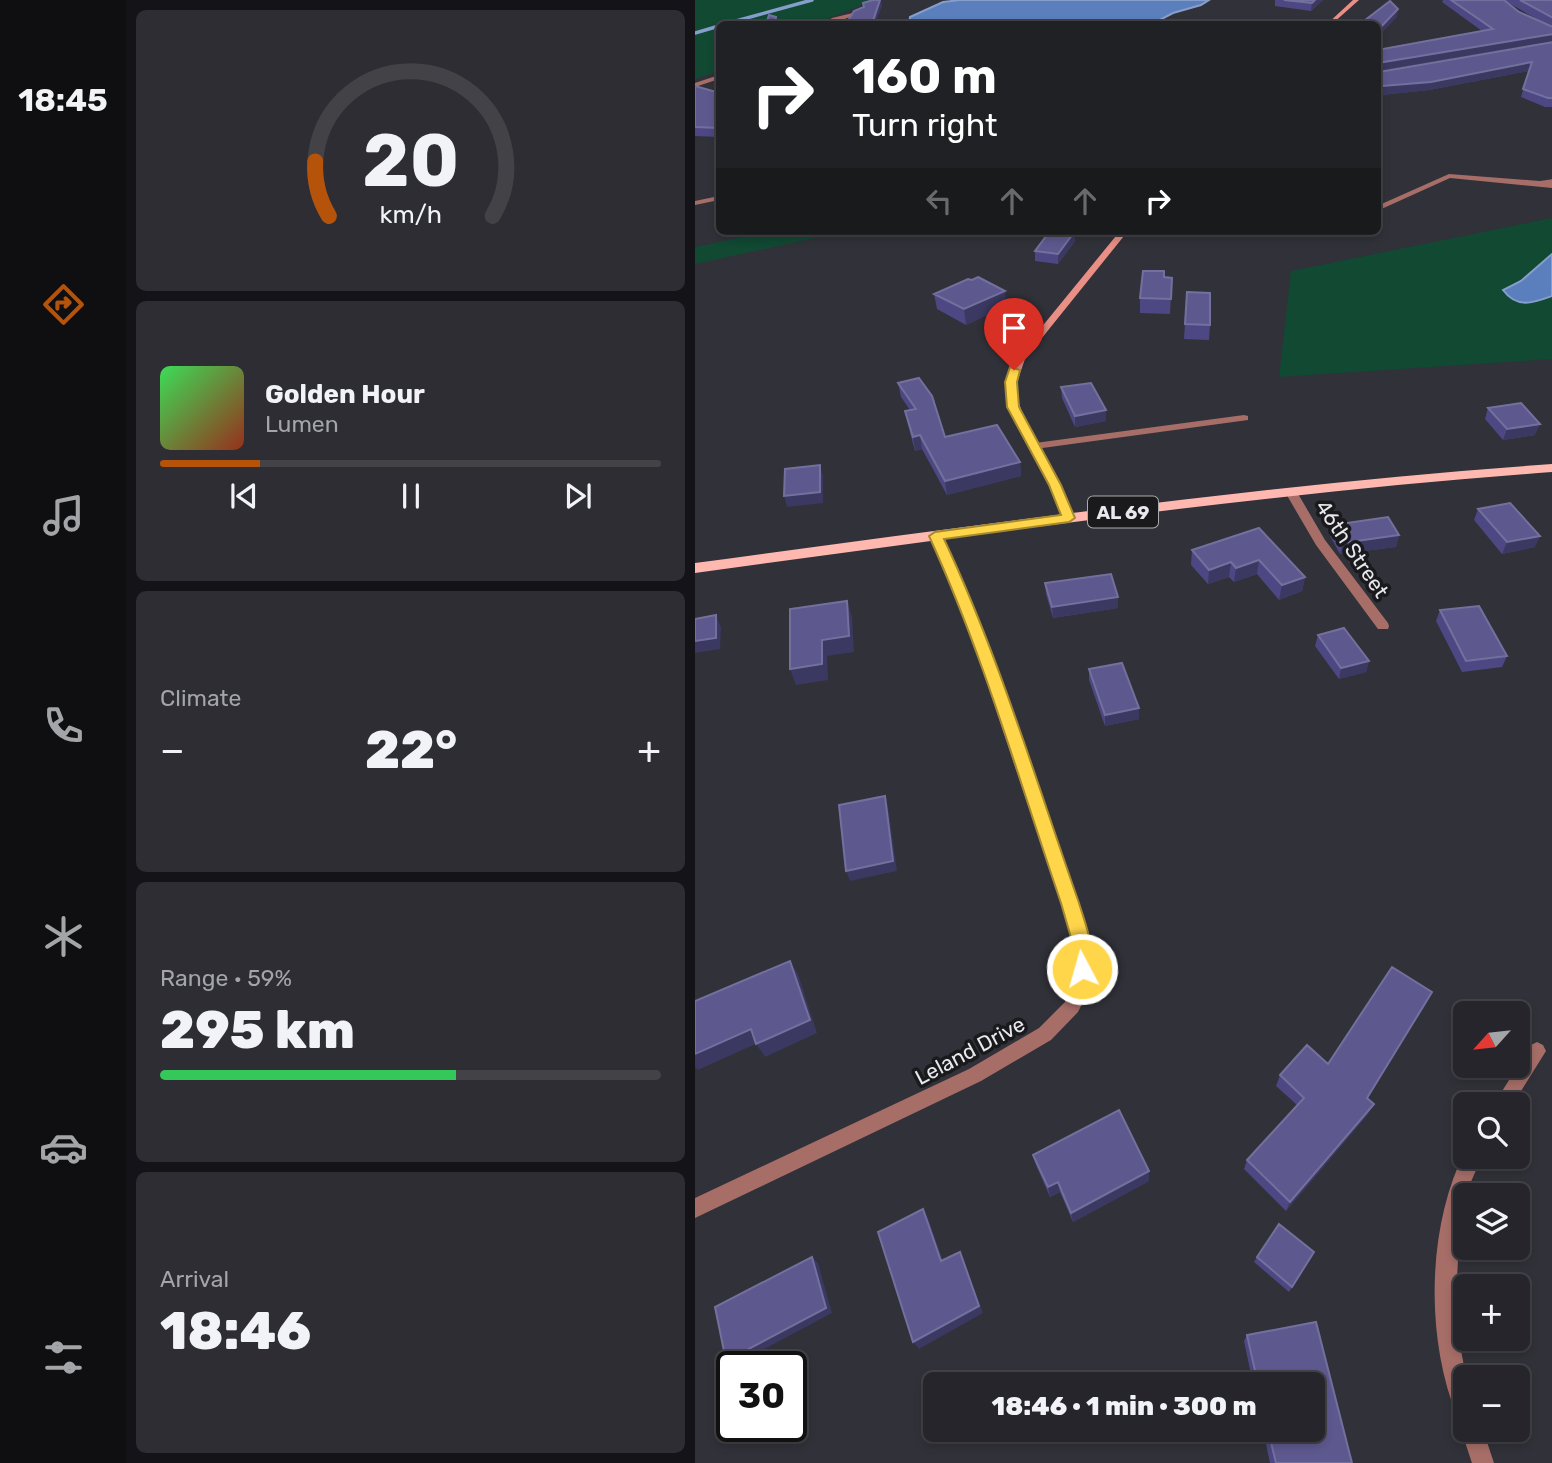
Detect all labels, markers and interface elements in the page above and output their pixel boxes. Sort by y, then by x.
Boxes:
text: 160 m [852,47,997,105]
icon: right [737,49,828,140]
text: 18:45 [18,81,108,119]
text: Turn right [852,106,997,144]
text: 20 [362,119,459,205]
icon: left [920,182,958,220]
icon: ahead [993,182,1031,220]
icon: ahead [1066,182,1104,220]
icon: right [1139,182,1177,220]
text: km/h [379,200,442,229]
icon: directions [39,280,88,329]
pin [984,298,1044,370]
icon: arrive [995,309,1033,347]
text: Golden Hour [265,379,425,410]
text: Lumen [265,410,339,438]
icon: previous [225,477,263,515]
icon: pause [392,477,430,515]
icon: next [559,477,597,515]
icon: music [39,491,88,540]
street label: 46th Street [1311,495,1394,602]
road number: AL 69 [1088,496,1158,527]
text: Climate [160,684,241,712]
icon: phone [39,701,88,750]
text: 22° [365,719,457,781]
text: − [160,727,185,773]
text: + [637,727,661,773]
icon: climate [39,912,88,961]
position arrow [1045,932,1119,1006]
text: Range · 59% [160,964,292,992]
text: 295 km [160,999,355,1061]
north arrow [1453,1001,1530,1078]
map controls [1453,1001,1530,1442]
street label: Leland Drive [910,1011,1029,1090]
button: search [1453,1092,1530,1169]
icon: car [39,1123,88,1172]
button: layers [1453,1183,1530,1260]
text: Arrival [160,1265,229,1293]
button: + [1453,1274,1530,1351]
text: 18:46 [160,1300,311,1362]
icon: filters [39,1333,88,1382]
speed limit sign: 30 [716,1351,807,1442]
button: − [1453,1365,1530,1442]
text: 18:46 · 1 min · 300 m [991,1391,1257,1422]

